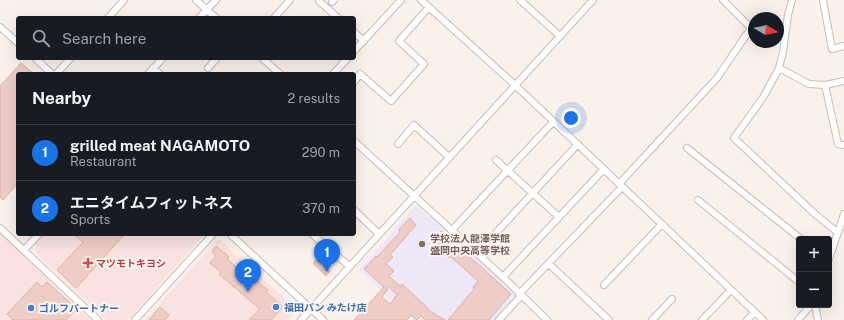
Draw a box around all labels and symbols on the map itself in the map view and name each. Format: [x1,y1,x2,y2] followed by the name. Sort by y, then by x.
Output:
[748,12,784,48] north arrow
[561,108,581,128] your location
[430,232,510,256] place label: 学校法人龍澤学館 盛岡中央高等学校
[314,239,340,272] pin: 1
[417,239,427,249] marker: 学校法人龍澤学館 盛岡中央高等学校
[96,257,166,269] place label: マツモトキヨシ
[83,258,93,268] marker: マツモトキヨシ
[235,259,261,292] pin: 2
[284,301,367,313] place label: 福田パン みたけ店
[39,302,119,314] place label: ゴルフパートナー
[271,302,281,312] marker: 福田パン みたけ店
[26,303,36,313] marker: ゴルフパートナー

